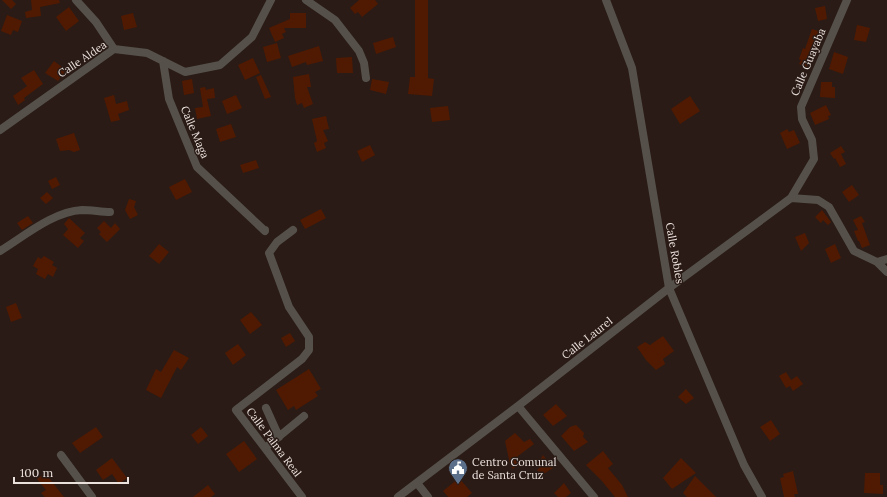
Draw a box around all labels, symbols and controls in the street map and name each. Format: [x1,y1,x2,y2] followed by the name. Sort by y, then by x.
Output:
[787,26,829,98] street label: Calle Guayaba
[55,37,110,81] street label: Calle Aldea
[178,104,212,161] street label: Calle Maga
[663,221,687,285] street label: Calle Robles
[559,314,615,362] street label: Calle Laurel
[243,405,305,479] street label: Calle Palma Real
[472,455,556,482] place label: Centro Comunal de Santa Cruz
[447,457,469,485] public building icon: Centro Comunal de Santa Cruz
[14,459,128,485] scale bar
[20,465,53,480] text: 100 m

